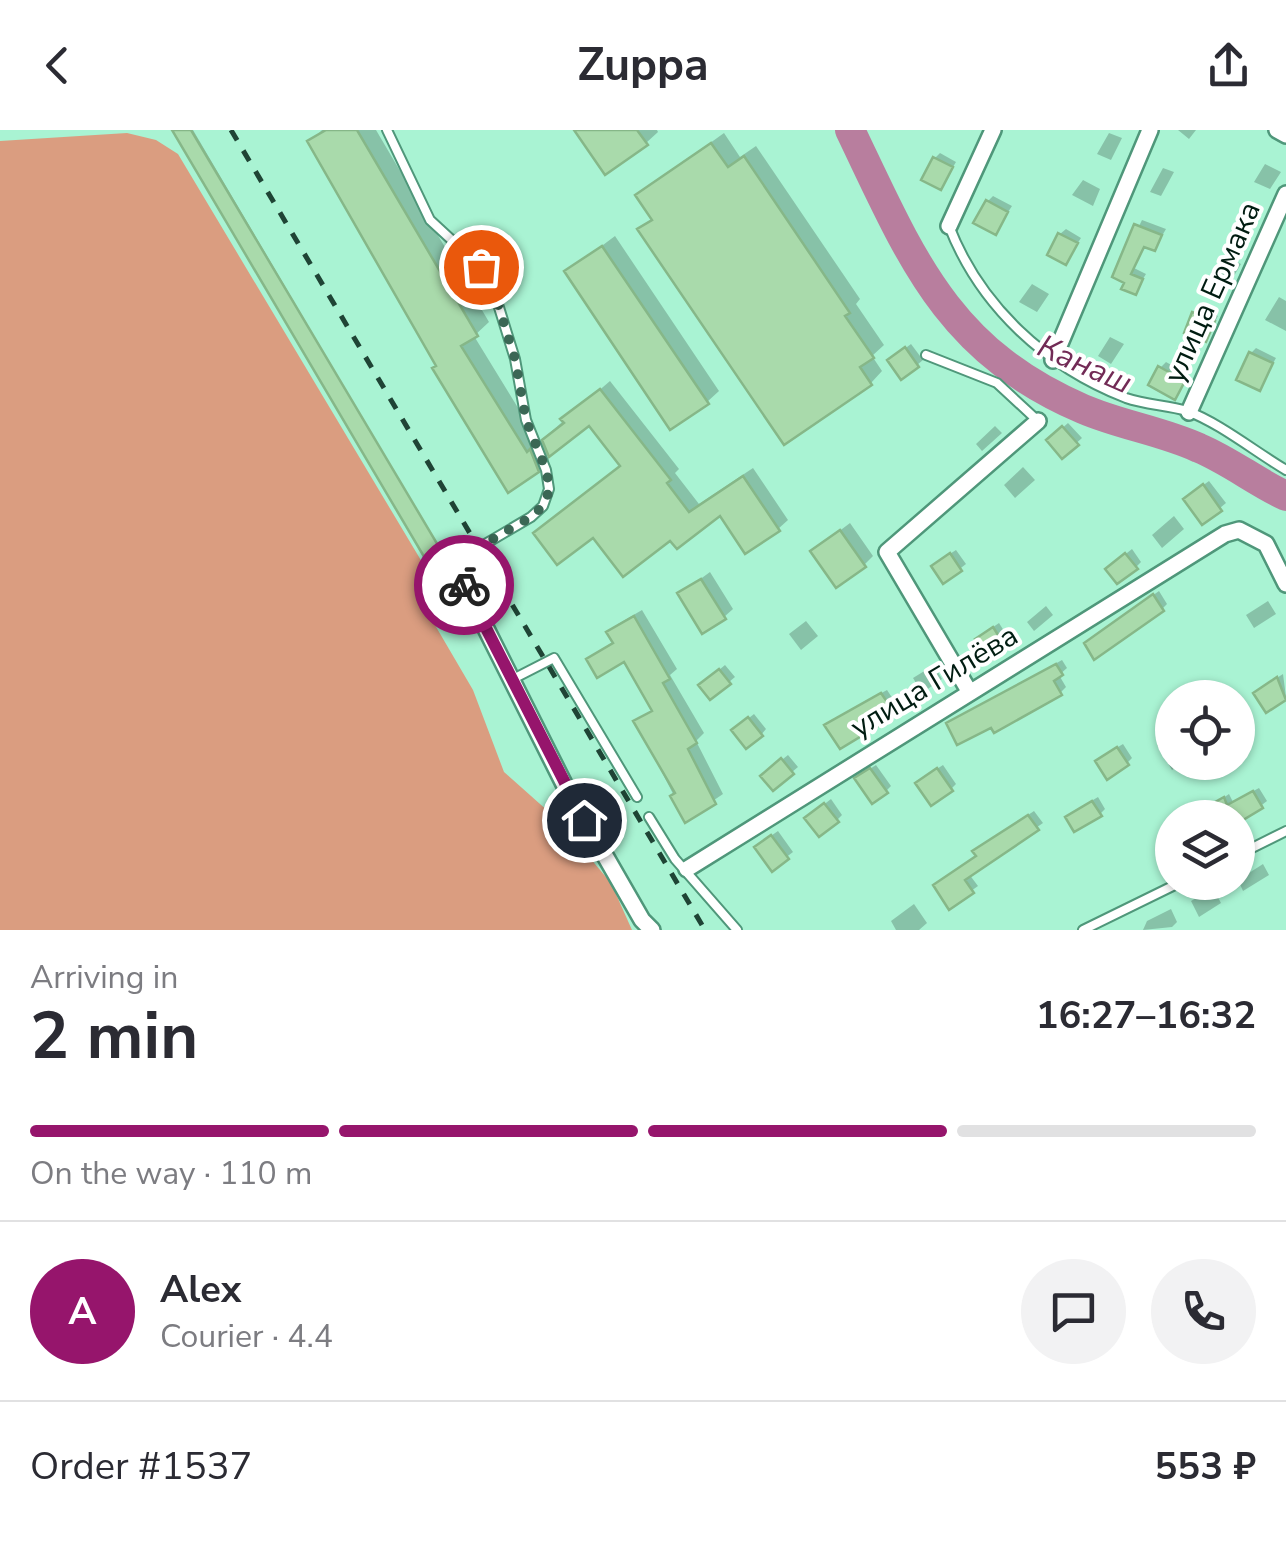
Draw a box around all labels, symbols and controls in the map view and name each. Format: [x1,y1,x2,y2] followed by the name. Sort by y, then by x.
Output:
[577,35,709,96] text: Zuppa
[30,38,85,93] icon: back
[1201,38,1256,93] icon: share
[1154,195,1271,389] street label: улица Ермака
[439,225,524,310] pin
[454,240,509,295] icon: bag
[1031,325,1139,404] water label: Канаш
[414,535,514,635] courier
[437,558,492,613] icon: bike
[843,615,1026,748] street label: улица Гилёва
[1155,680,1255,900] map controls
[1155,680,1255,780] button: locate
[542,778,627,863] pin
[557,793,612,848] icon: home
[1155,800,1255,900] button: layers
[30,956,178,999] text: Arriving in
[1036,990,1256,1041] text: 16:27–16:32
[30,992,198,1081] text: 2 min
[30,1152,312,1195] text: On the way · 110 m
[1021,1259,1126,1364] button: chat
[1151,1259,1256,1364] button: phone
[160,1264,241,1315] text: Alex
[68,1286,97,1337] text: A
[160,1315,333,1358] text: Courier · 4.4
[30,1441,252,1492] text: Order #1537
[1155,1441,1256,1492] text: 553 ₽

